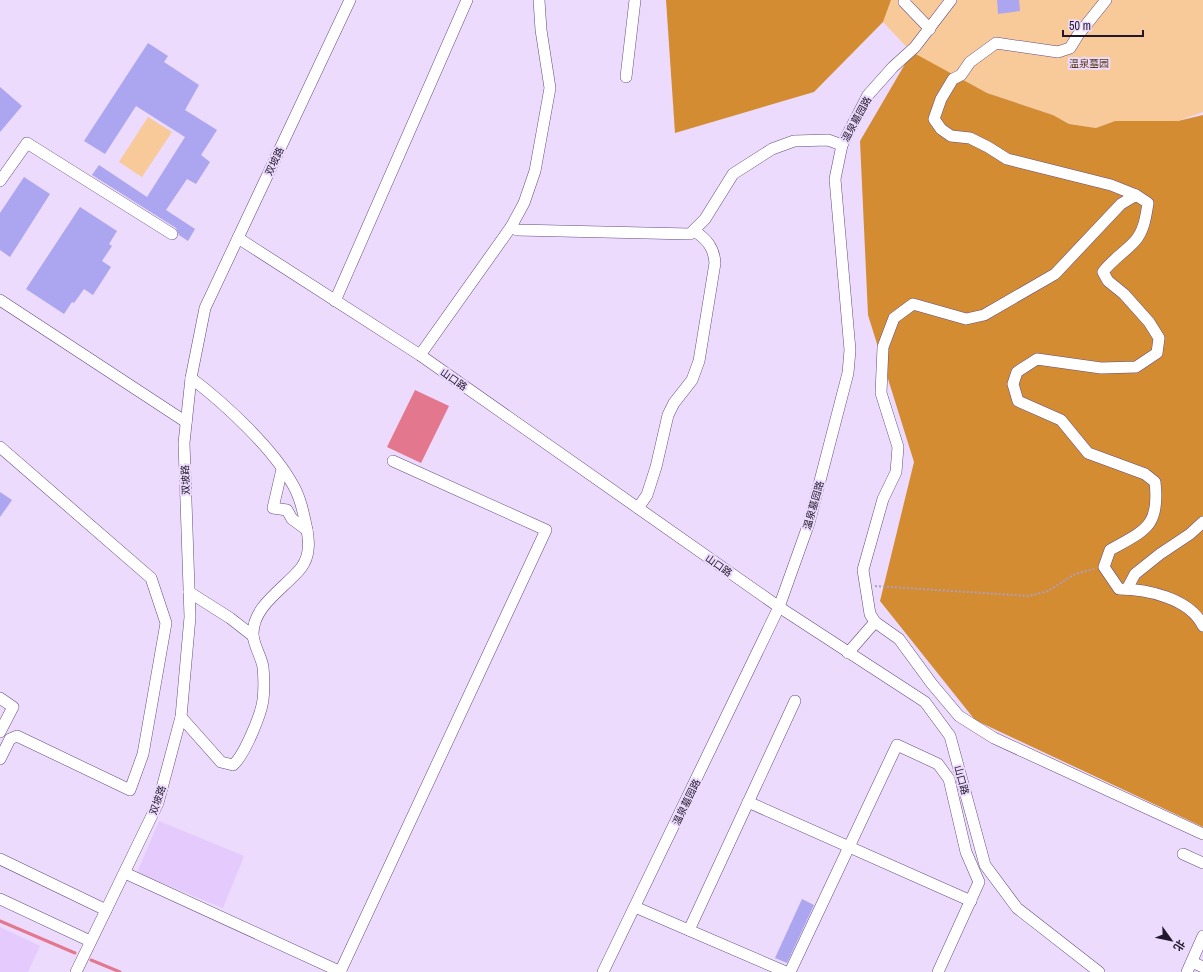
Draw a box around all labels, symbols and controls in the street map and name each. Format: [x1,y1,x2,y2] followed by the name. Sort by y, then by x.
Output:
[1063,12,1143,38] scale bar
[1069,18,1091,34] text: 50 m
[1069,57,1109,70] park label: 温泉墓园
[839,94,874,144] street label: 温泉墓园路
[262,145,287,178] street label: 双坡路
[438,365,470,393] street label: 山口路
[178,465,193,495] street label: 双坡路
[800,479,827,531] street label: 温泉墓园路
[703,551,735,579] street label: 山口路
[951,764,972,796] street label: 山口路
[670,777,703,828] street label: 温泉墓园路
[146,784,169,816] street label: 双坡路
[1151,920,1191,960] north arrow
[1171,937,1188,954] text: 北

